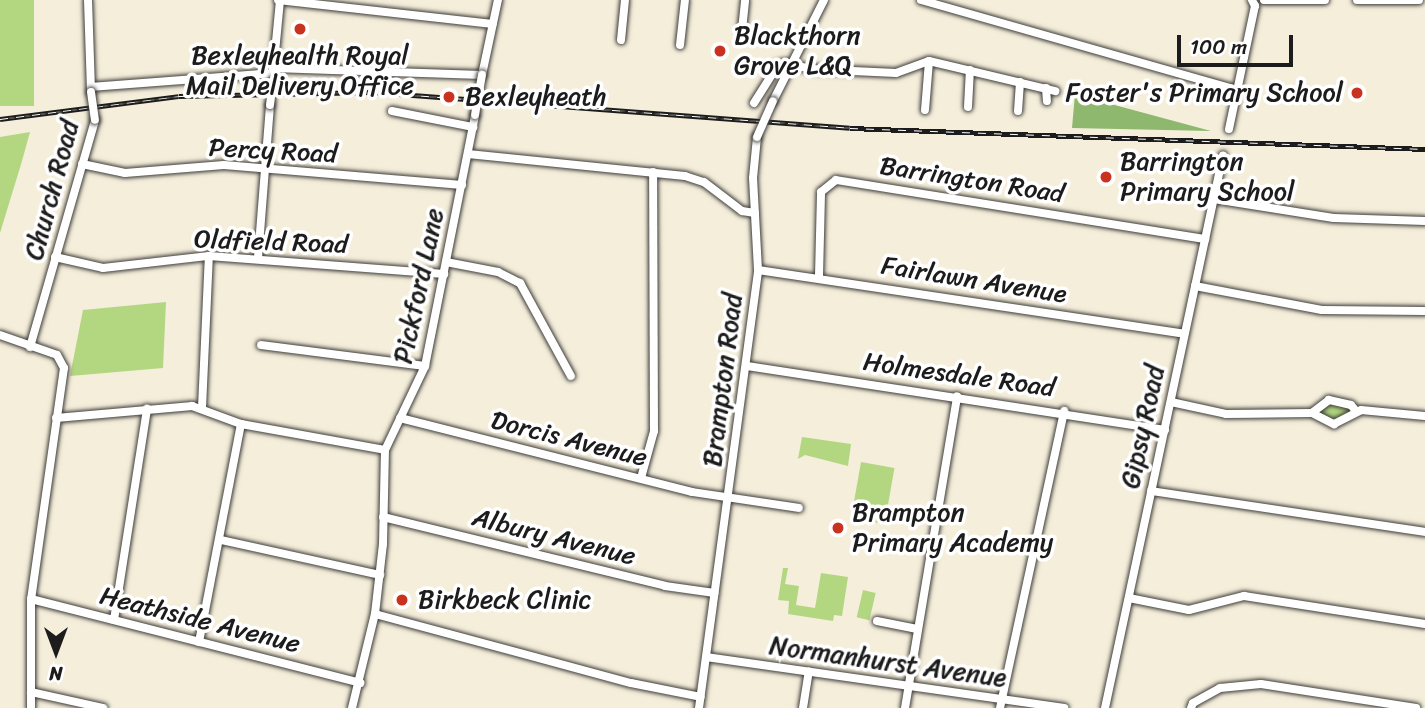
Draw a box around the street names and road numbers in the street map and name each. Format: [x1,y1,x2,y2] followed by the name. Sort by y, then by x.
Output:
[18,117,86,263] street label: Church Road
[208,132,338,170] street label: Percy Road
[878,150,1066,210] street label: Barrington Road
[387,206,451,366] street label: Pickford Lane
[193,224,349,260] street label: Oldfield Road
[879,250,1069,310] street label: Fairlawn Avenue
[697,291,749,469] street label: Brampton Road
[861,346,1057,404] street label: Holmesdale Road
[1115,363,1171,491] street label: Gipsy Road
[488,405,650,473] street label: Dorcis Avenue
[470,502,638,572] street label: Albury Avenue
[97,580,303,660] street label: Heathside Avenue
[767,630,1009,694] street label: Normanhurst Avenue

